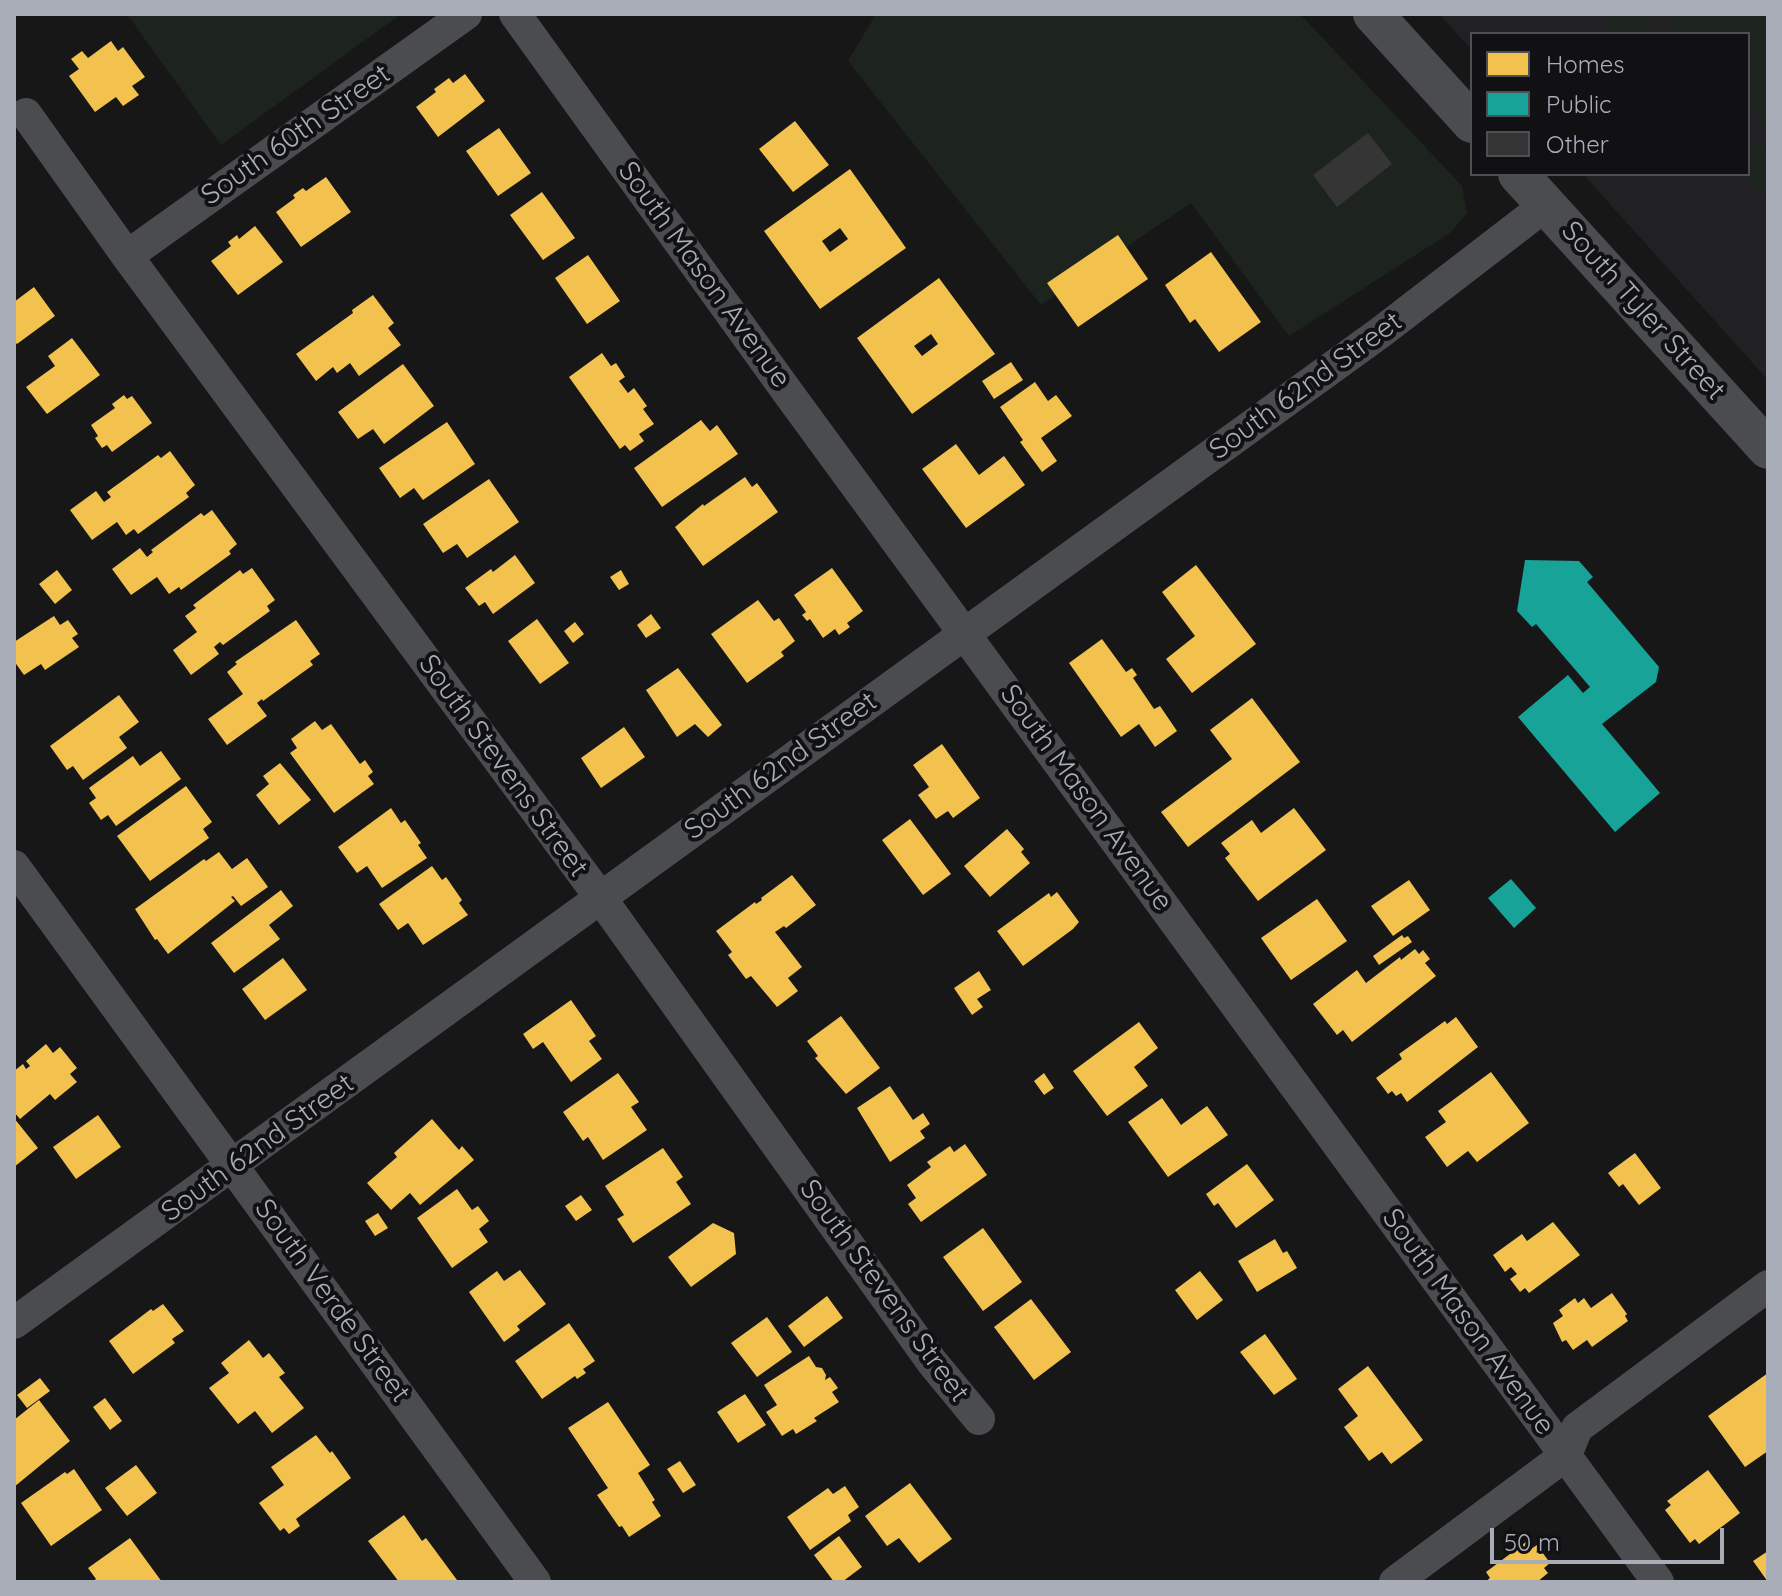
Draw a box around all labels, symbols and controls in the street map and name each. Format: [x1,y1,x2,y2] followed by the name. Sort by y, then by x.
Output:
[1470,32,1750,176] legend
[1546,49,1624,79] text: Homes
[195,57,397,213] street label: South 60th Street
[1546,89,1611,119] text: Public
[1546,129,1609,159] text: Other
[611,155,797,395] street label: South Mason Avenue
[1554,215,1732,407] street label: South Tyler Street
[1203,305,1409,467] street label: South 62nd Street
[411,648,595,884] street label: South Stevens Street
[993,678,1179,918] street label: South Mason Avenue
[678,685,884,847] street label: South 62nd Street
[155,1067,361,1229] street label: South 62nd Street
[792,1173,976,1409] street label: South Stevens Street
[247,1193,417,1409] street label: South Verde Street
[1375,1202,1561,1442] street label: South Mason Avenue
[1494,1512,1728,1562] scale bar
[1504,1527,1560,1557] text: 50 m

